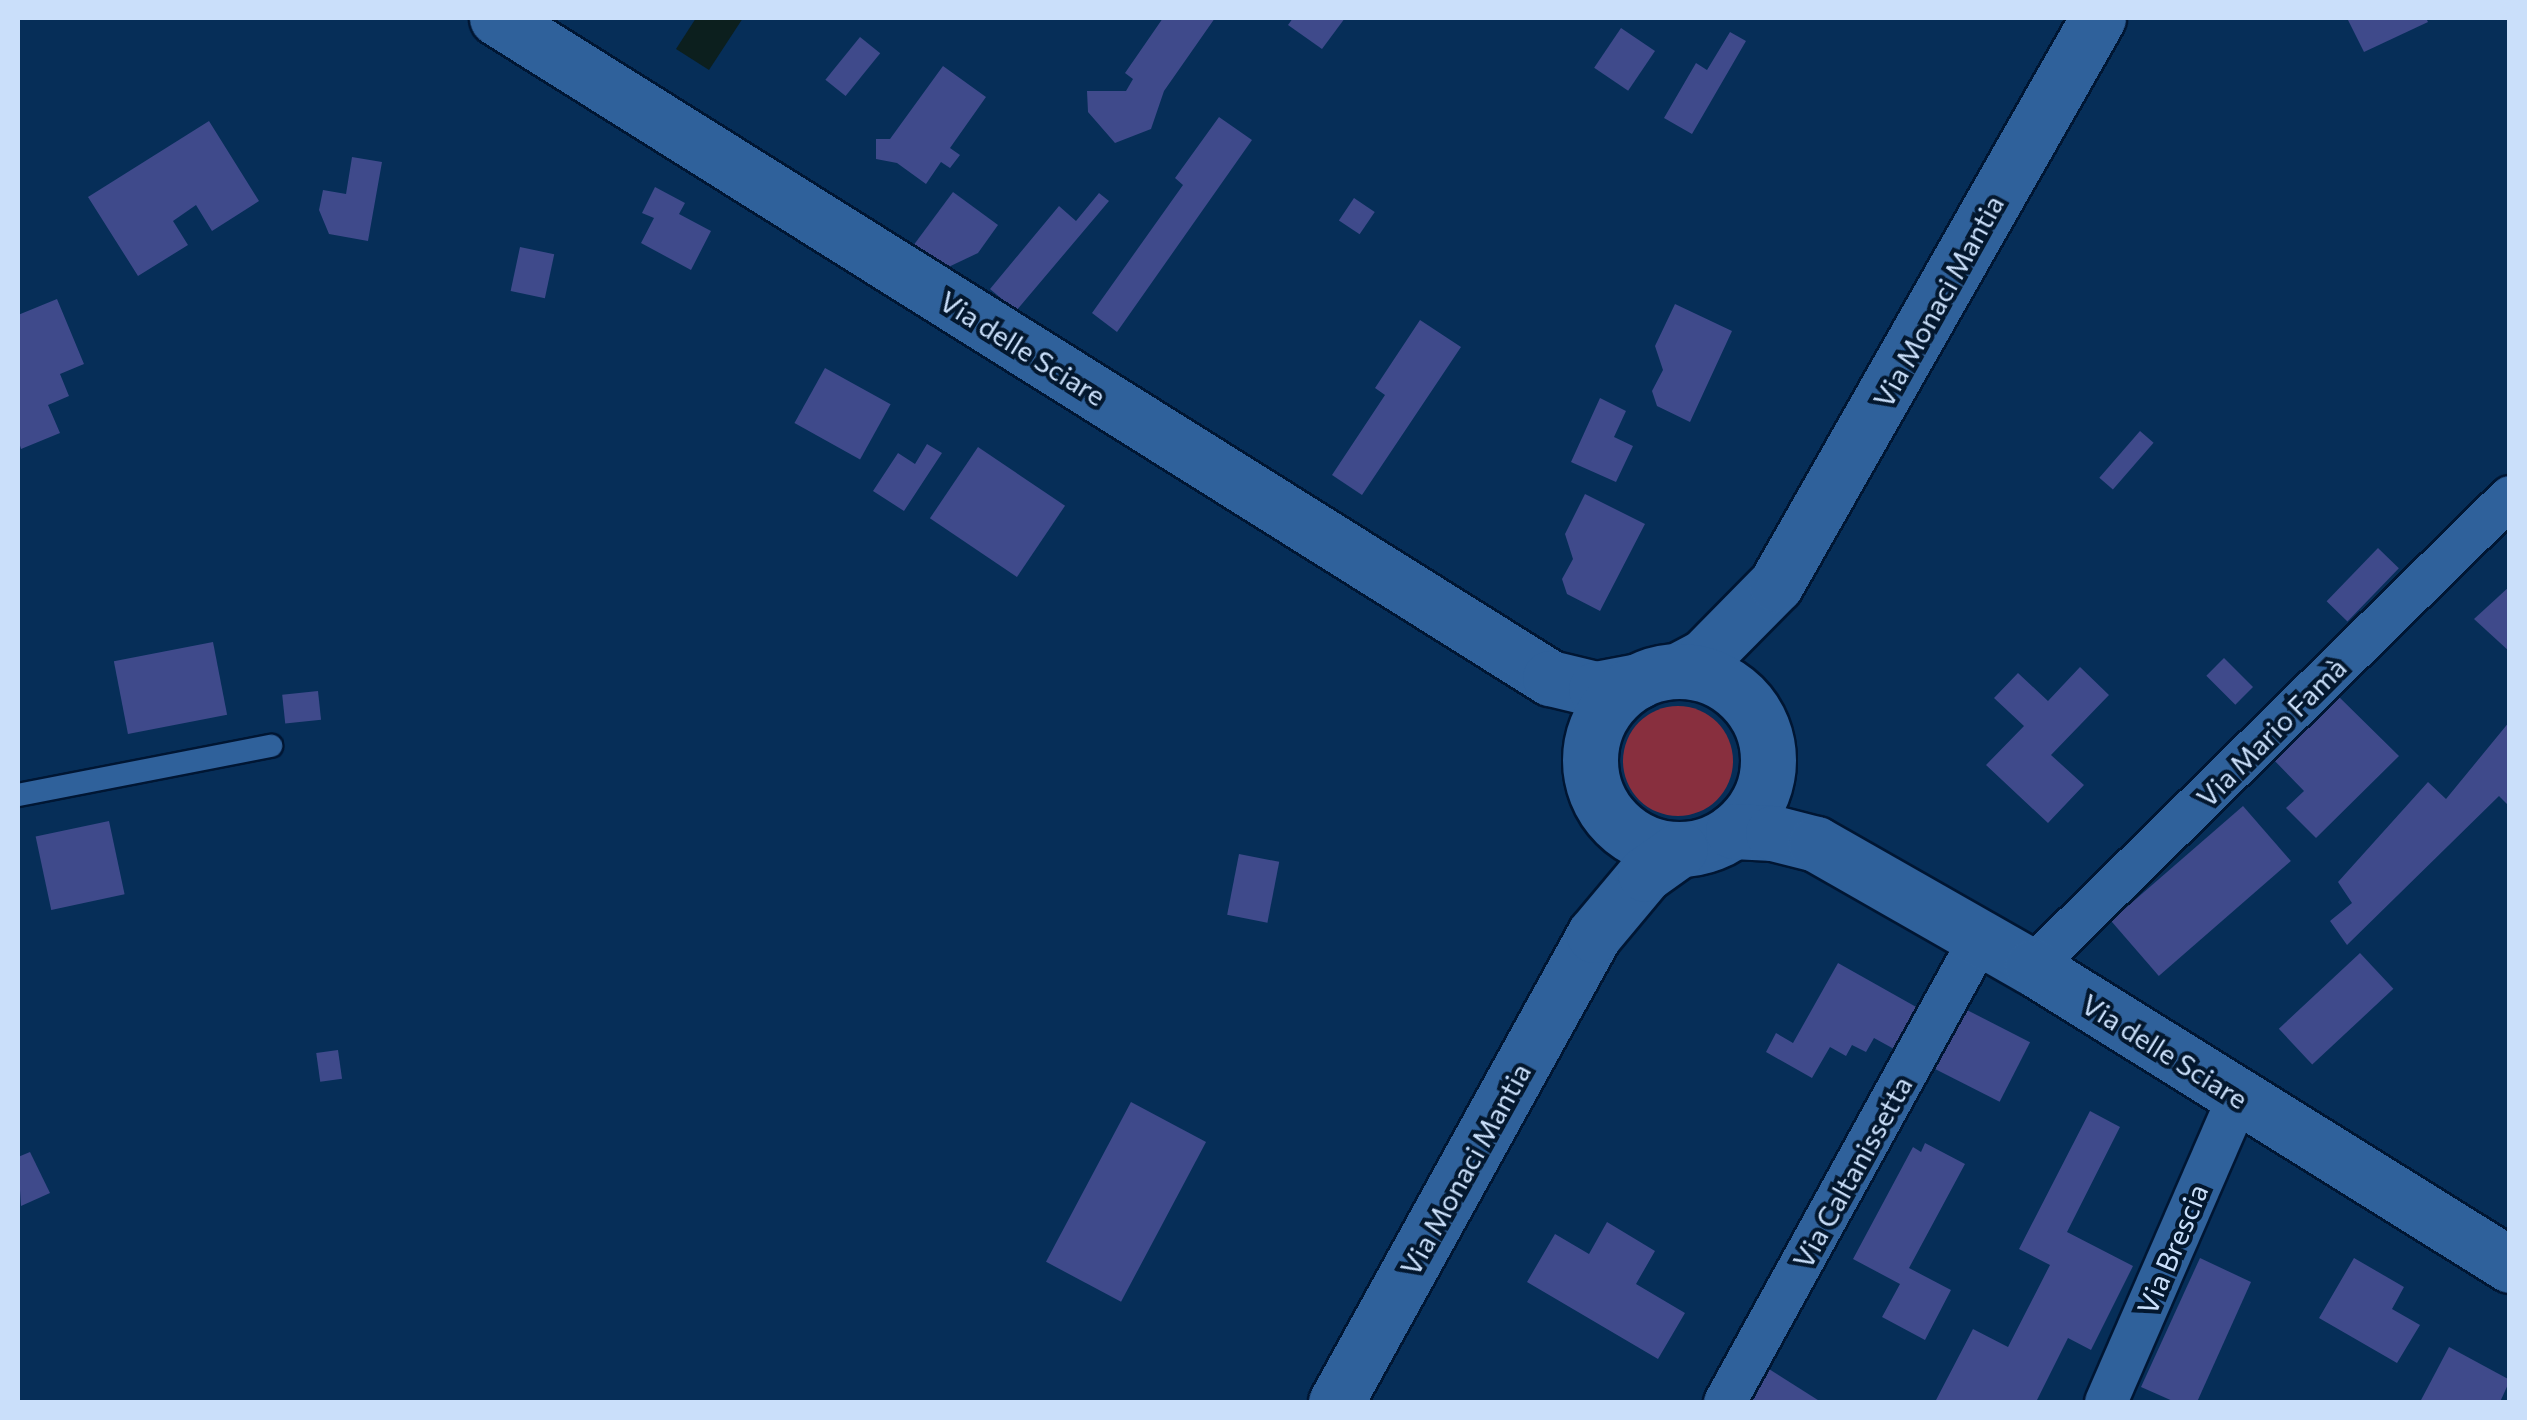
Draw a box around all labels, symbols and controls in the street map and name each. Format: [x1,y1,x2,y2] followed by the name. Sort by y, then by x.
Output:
[1866,189,2010,413] street label: Via Monaci Mantia
[934,284,1112,412] street label: Via delle Sciare
[2189,650,2353,814] street label: Via Mario Famà
[2076,987,2254,1115] street label: Via delle Sciare
[1393,1057,1537,1281] street label: Via Monaci Mantia
[1785,1070,1919,1274] street label: Via Caltanissetta
[2129,1179,2215,1319] street label: Via Brescia

